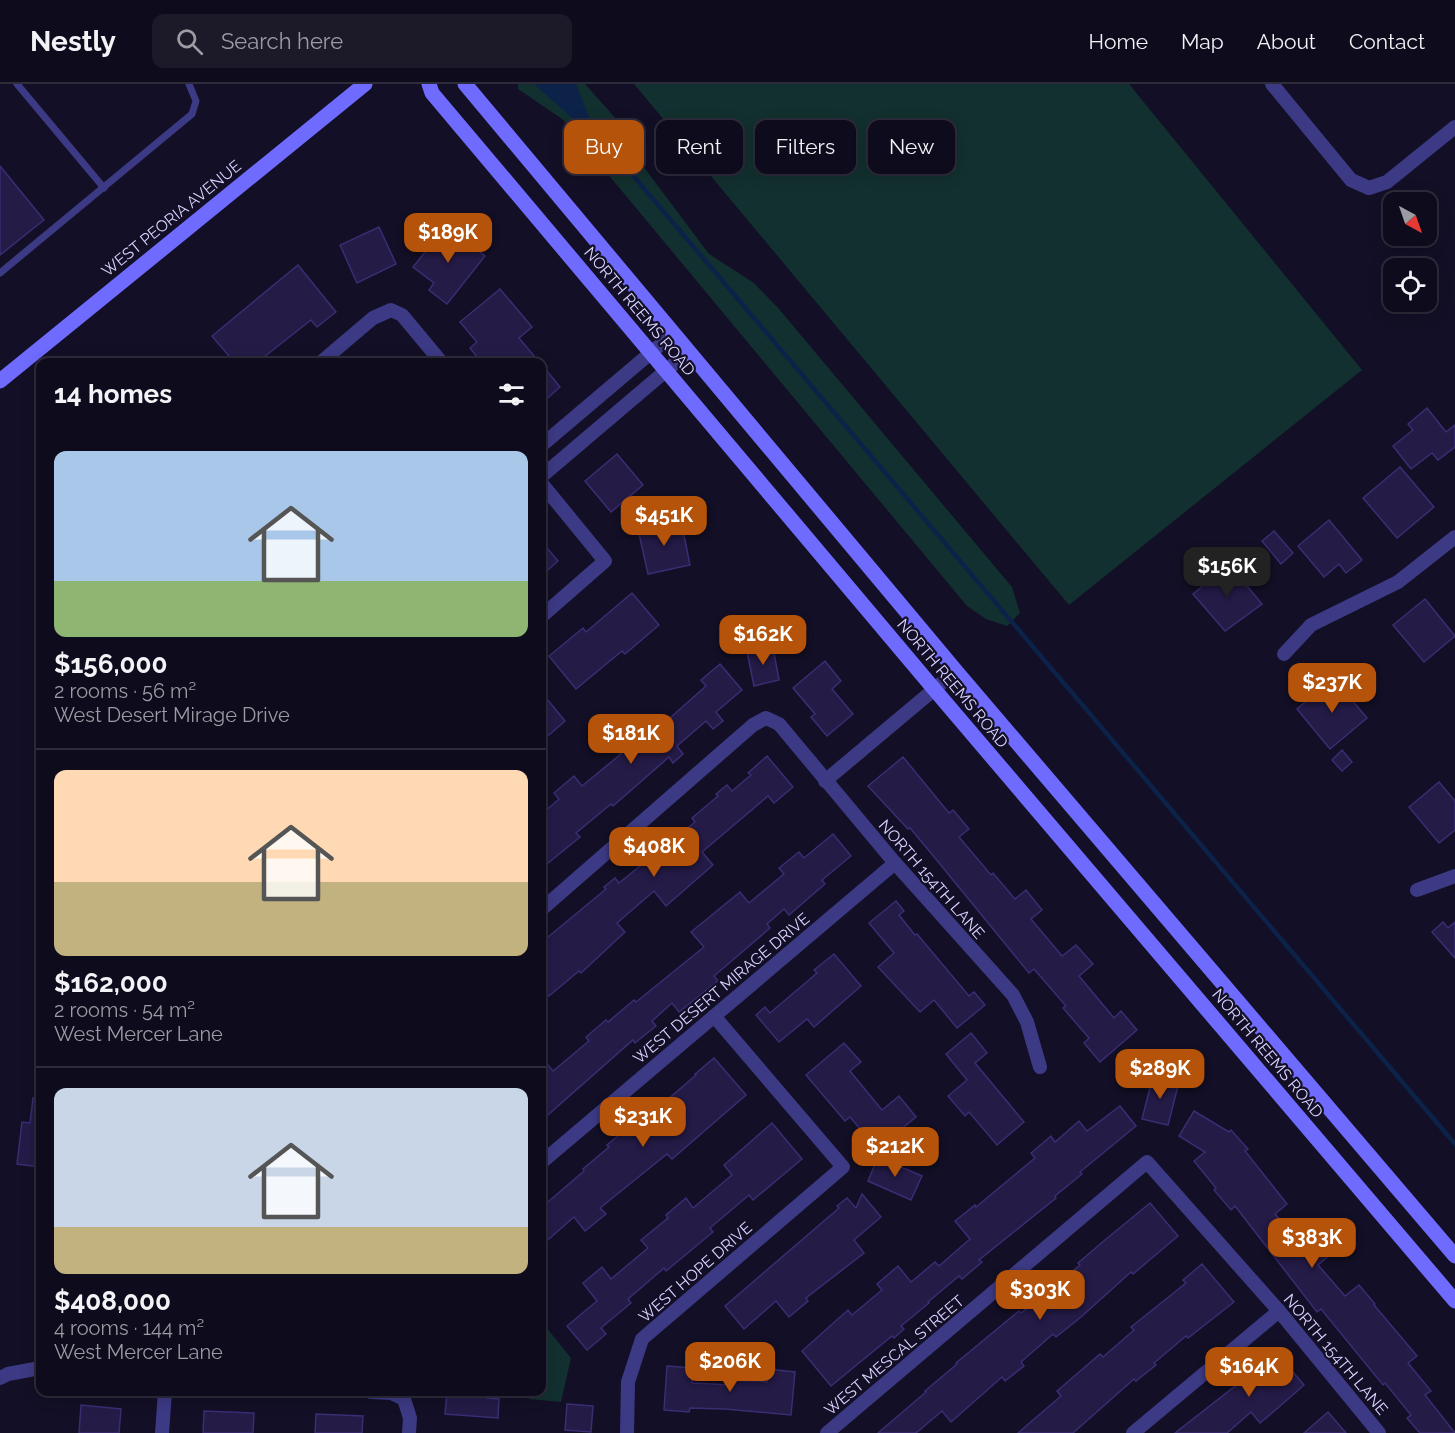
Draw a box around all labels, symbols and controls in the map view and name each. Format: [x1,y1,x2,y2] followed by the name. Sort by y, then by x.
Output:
[152,14,572,68] search box
[30,25,116,58] text: Nestly
[173,25,206,58] icon: search
[221,28,343,54] text: Search here
[1089,29,1148,54] text: Home
[1181,29,1224,54] text: Map
[1257,29,1316,54] text: About
[1349,29,1425,54] text: Contact
[564,120,644,174] chip: Buy
[656,120,743,174] chip: Rent
[755,120,856,174] chip: Filters
[868,120,955,174] chip: New
[98,156,245,281] street label: WEST PEORIA AVENUE
[1383,192,1437,246] north arrow
[1383,192,1437,312] map controls
[406,213,490,264] pin: $189K
[418,220,478,244] text: $189K
[580,243,699,380] street label: NORTH REEMS ROAD
[1383,258,1437,312] button: locate
[495,378,528,411] icon: filters
[54,379,172,409] text: 14 homes
[237,490,345,598] icon: home
[622,496,706,547] pin: $451K
[635,503,693,527] text: $451K
[1185,547,1269,598] pin: $156K
[1197,554,1257,578] text: $156K
[721,615,805,666] pin: $162K
[893,615,1012,752] street label: NORTH REEMS ROAD
[733,622,793,646] text: $162K
[54,649,167,679] text: $156,000
[1290,663,1374,714] pin: $237K
[1302,670,1362,694] text: $237K
[54,679,196,703] text: 2 rooms · 56 m²
[54,703,290,727] text: West Desert Mirage Drive
[589,714,673,765] pin: $181K
[602,721,660,745] text: $181K
[237,809,345,917] icon: home
[875,816,989,943] street label: NORTH 154TH LANE
[612,827,696,878] pin: $408K
[623,834,685,858] text: $408K
[629,909,814,1068] street label: WEST DESERT MIRAGE DRIVE
[54,968,168,998] text: $162,000
[1208,985,1327,1122] street label: NORTH REEMS ROAD
[54,998,195,1022] text: 2 rooms · 54 m²
[54,1022,223,1046] text: West Mercer Lane
[1118,1049,1202,1100] pin: $289K
[1129,1056,1191,1080] text: $289K
[601,1097,685,1148] pin: $231K
[614,1104,672,1128] text: $231K
[237,1127,345,1235] icon: home
[853,1127,937,1178] pin: $212K
[866,1134,924,1158] text: $212K
[635,1218,756,1327] street label: WEST HOPE DRIVE
[1270,1218,1354,1269] pin: $383K
[1282,1225,1342,1249] text: $383K
[998,1270,1082,1321] pin: $303K
[1010,1277,1070,1301] text: $303K
[54,1286,171,1316] text: $408,000
[1280,1290,1392,1419] street label: NORTH 154TH LANE
[821,1291,968,1419] street label: WEST MESCAL STREET
[54,1316,204,1340] text: 4 rooms · 144 m²
[54,1340,223,1364] text: West Mercer Lane
[688,1342,772,1393] pin: $206K
[1207,1347,1291,1398] pin: $164K
[699,1349,761,1373] text: $206K
[1219,1354,1279,1378] text: $164K

